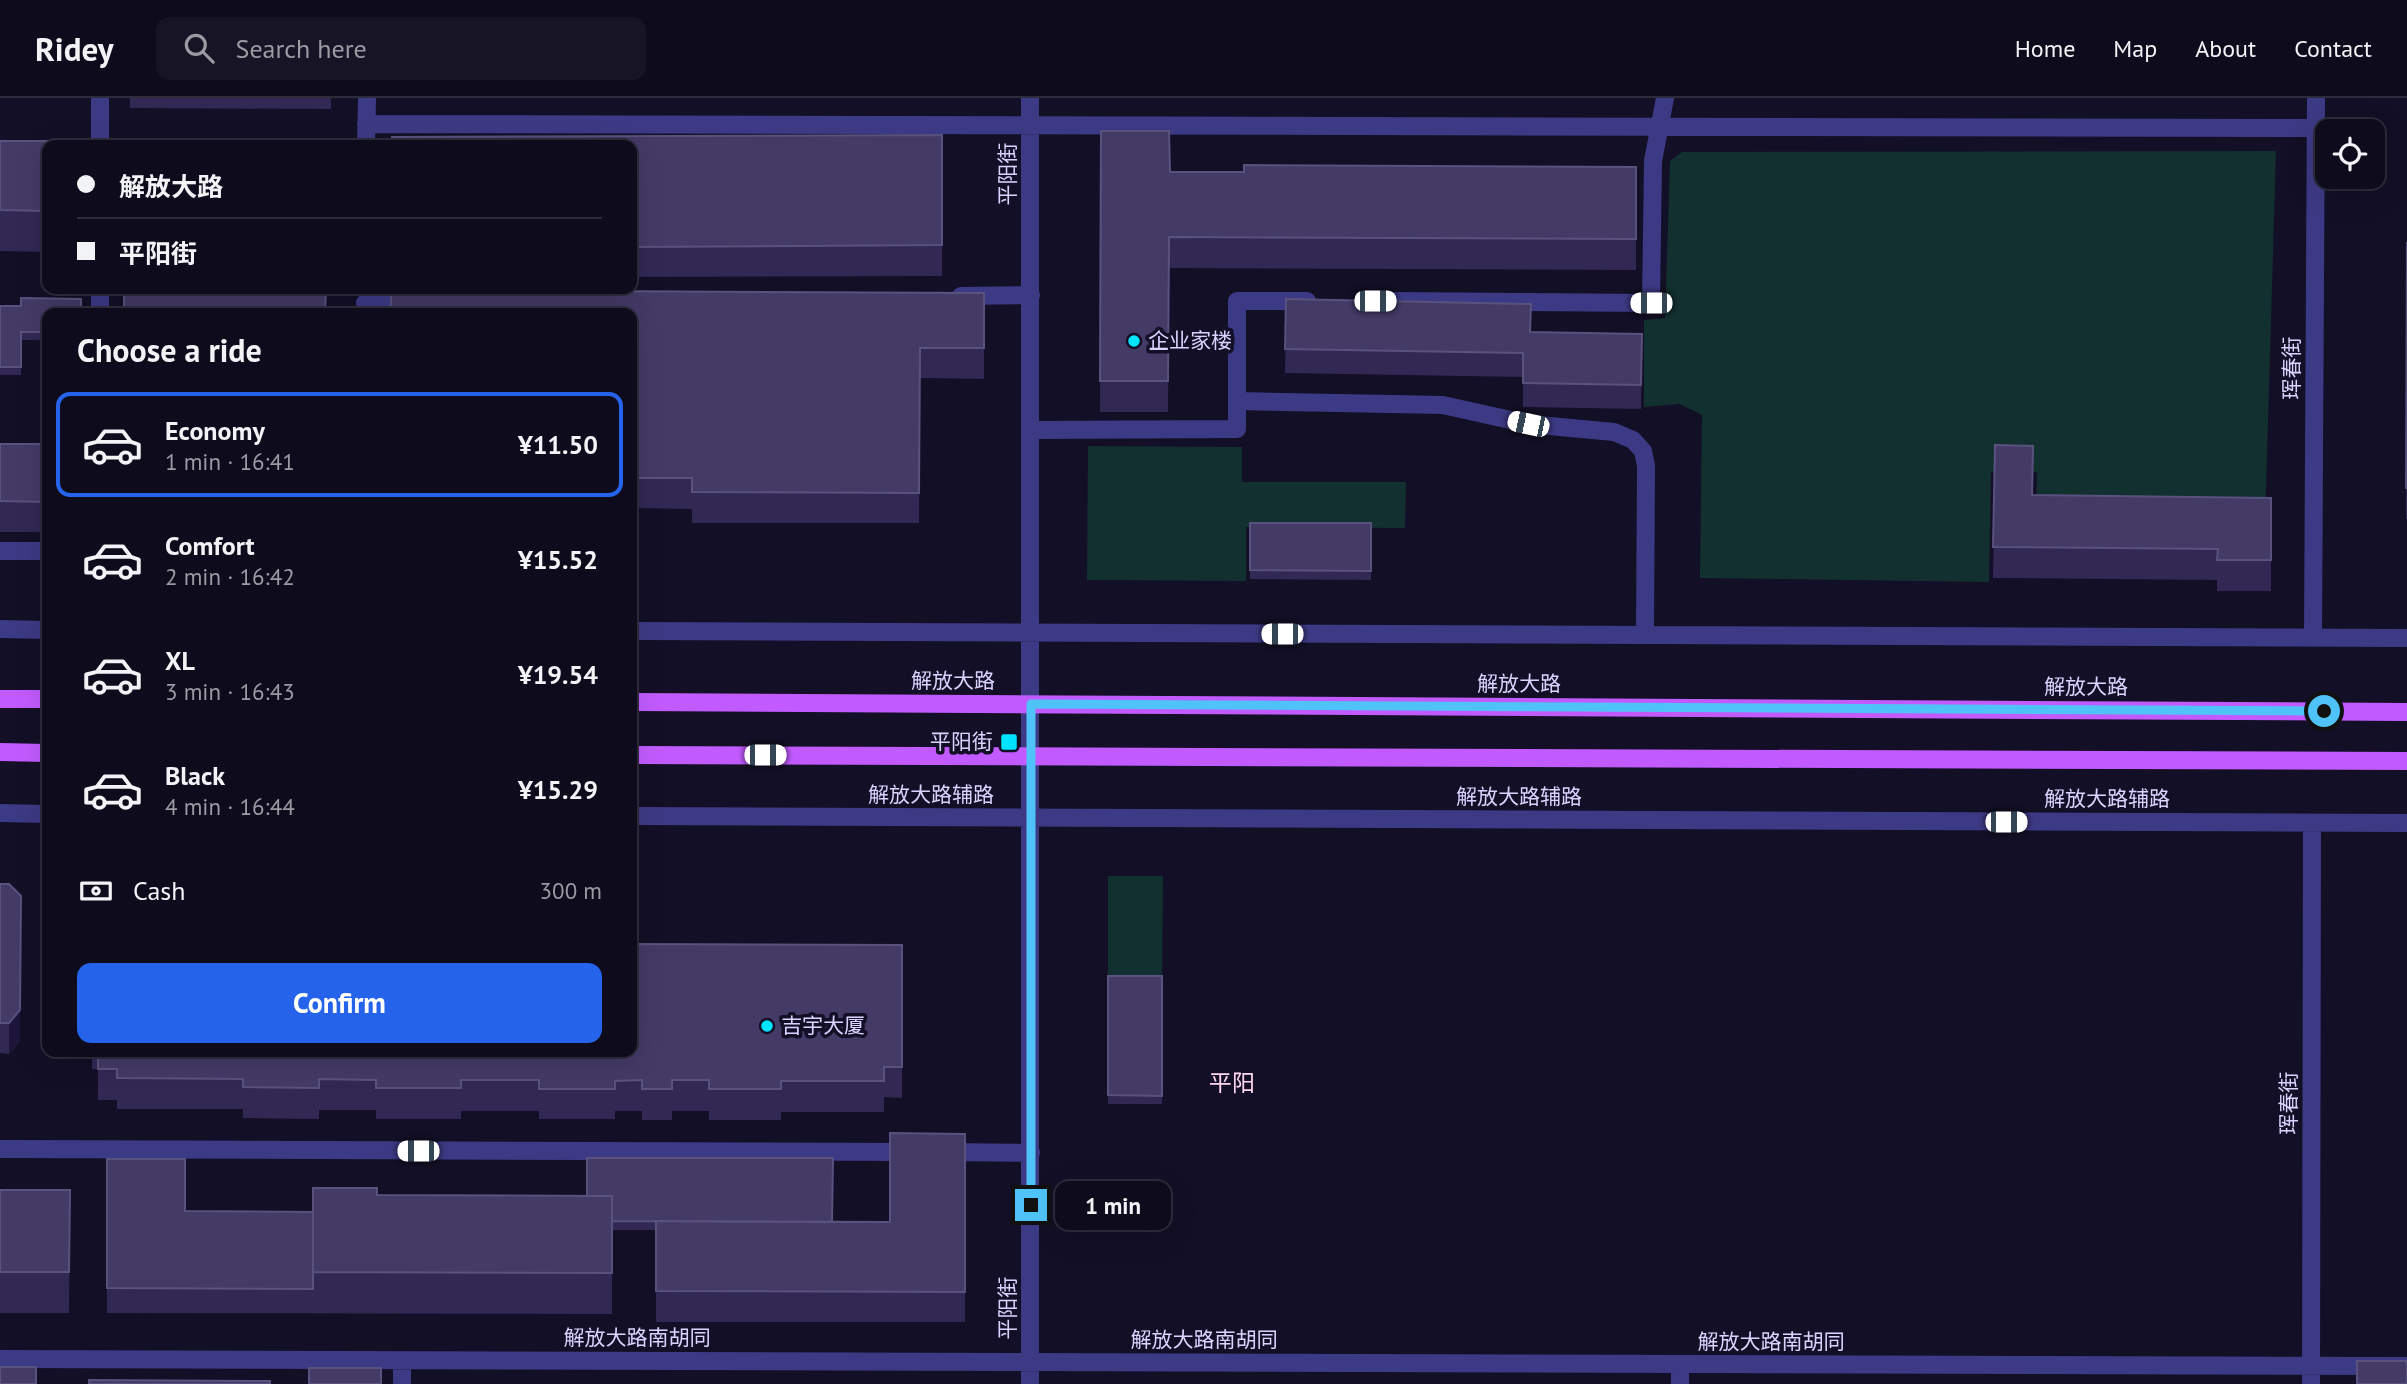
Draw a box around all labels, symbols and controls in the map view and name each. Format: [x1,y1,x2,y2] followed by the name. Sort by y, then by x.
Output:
[156,17,646,80] search box
[35,27,114,70] text: Ridey
[180,29,218,67] icon: search
[236,32,367,65] text: Search here
[2015,33,2075,64] text: Home
[2113,33,2157,64] text: Map
[2195,33,2256,64] text: About
[2294,33,2372,64] text: Contact
[2315,119,2385,189] map controls
[2315,119,2385,189] button: locate
[994,143,1021,206] street label: 平阳街
[119,170,223,203] text: 解放大路
[119,237,197,270] text: 平阳街
[1355,291,1397,312] car
[1631,293,1673,314] car
[1148,327,1232,354] place label: 企业家楼
[77,329,262,371] text: Choose a ride
[1126,333,1142,349] marker: 企业家楼
[2278,337,2305,400] street label: 珲春街
[1506,409,1551,439] car
[81,413,144,476] icon: car
[165,414,265,447] text: Economy
[518,428,598,461] text: ¥11.50
[165,447,295,476] text: 1 min · 16:41
[81,528,144,591] icon: car
[165,529,255,562] text: Comfort
[518,543,598,576] text: ¥15.52
[165,562,295,591] text: 2 min · 16:42
[1262,624,1304,645] car
[81,643,144,706] icon: car
[165,644,195,677] text: XL
[518,658,598,691] text: ¥19.54
[911,667,995,694] street label: 解放大路
[1477,670,1561,697] street label: 解放大路
[2044,673,2128,700] street label: 解放大路
[165,677,295,706] text: 3 min · 16:43
[2308,695,2340,727] route start
[930,728,993,755] place label: 平阳街
[999,732,1019,752] marker: 平阳街
[745,745,787,766] car
[81,758,144,821] icon: car
[165,759,225,792] text: Black
[518,773,598,806] text: ¥15.29
[868,781,994,808] street label: 解放大路辅路
[1456,783,1582,810] street label: 解放大路辅路
[2044,785,2170,812] street label: 解放大路辅路
[165,792,295,821] text: 4 min · 16:44
[1986,812,2028,833] car
[77,872,115,910] icon: cash
[133,874,185,907] text: Cash
[540,876,602,905] text: 300 m
[77,963,602,1043] button: Confirm
[781,1012,865,1039] place label: 吉宇大厦
[759,1018,775,1034] marker: 吉宇大厦
[1209,1068,1255,1097] district label: 平阳
[2275,1072,2302,1135] street label: 珲春街
[398,1141,440,1162] car
[1056,1180,1171,1230] callout: 1 min
[1015,1189,1047,1221] route end
[1085,1191,1141,1220] text: 1 min
[994,1277,1021,1340] street label: 平阳街
[564,1324,711,1351] street label: 解放大路南胡同
[1131,1326,1278,1353] street label: 解放大路南胡同
[1698,1328,1845,1355] street label: 解放大路南胡同

